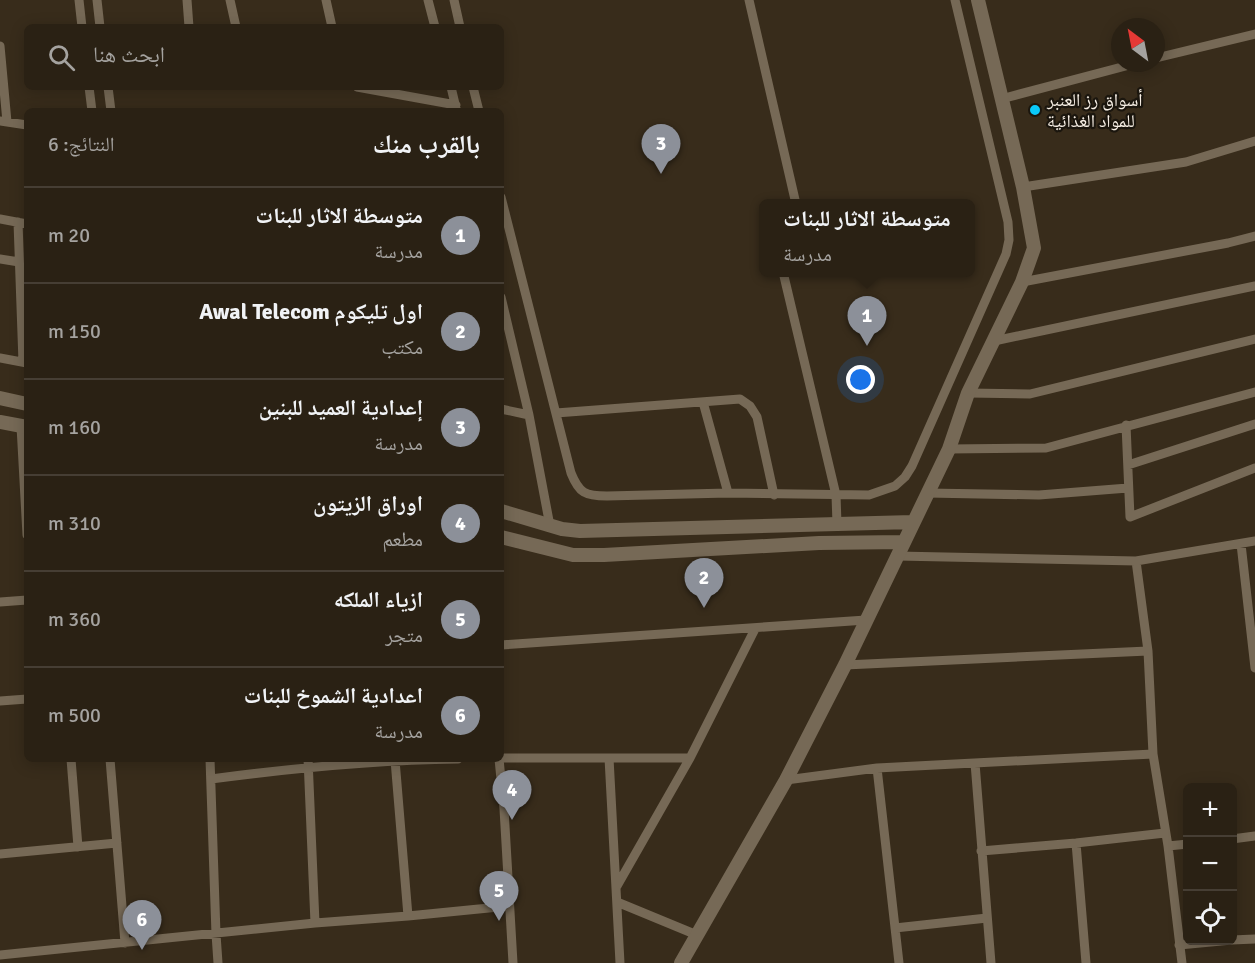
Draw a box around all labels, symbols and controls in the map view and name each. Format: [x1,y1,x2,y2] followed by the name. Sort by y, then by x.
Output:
[1111,18,1165,72] north arrow
[24,24,504,90] search box
[45,41,78,74] icon: search
[93,41,165,68] text: ابحث هنا
[1046,89,1143,132] place label: أسواق رز العنبر للمواد الغذائية
[1028,103,1042,117] marker: أسواق رز العنبر للمواد الغذائية
[642,124,680,174] pin: 3
[373,129,480,161] text: بالقرب منك
[48,132,115,157] text: النتائج: 6
[759,199,975,277] popup
[256,202,423,229] text: متوسطة الاثار للبنات
[783,205,951,232] text: متوسطة الاثار للبنات
[48,223,90,248] text: 20 m
[455,223,466,248] text: 1
[374,239,423,264] text: مدرسة
[783,242,832,267] text: مدرسة
[848,296,886,346] pin: 1
[199,298,423,325] text: اول تليكوم Awal Telecom
[48,319,101,344] text: 150 m
[455,319,466,344] text: 2
[381,335,423,360] text: مكتب
[846,365,875,394] your location
[259,394,423,421] text: إعدادية العميد للبنين
[48,415,101,440] text: 160 m
[455,415,466,440] text: 3
[374,431,423,456] text: مدرسة
[313,490,423,517] text: اوراق الزيتون
[48,511,101,536] text: 310 m
[455,511,466,536] text: 4
[382,527,423,552] text: مطعم
[684,558,724,608] pin: 2
[334,586,423,613] text: ازياء الملكه
[48,607,101,632] text: 360 m
[455,607,466,632] text: 5
[385,623,423,648] text: متجر
[244,682,423,709] text: اعدادية الشموخ للبنات
[48,703,101,728] text: 500 m
[455,703,466,728] text: 6
[374,719,423,744] text: مدرسة
[492,770,532,820] pin: 4
[1183,783,1237,945] map controls
[1183,783,1237,837] button: +
[1183,837,1237,891] button: −
[480,872,518,921] pin: 5
[1183,891,1237,945] button: locate
[122,900,162,950] pin: 6

